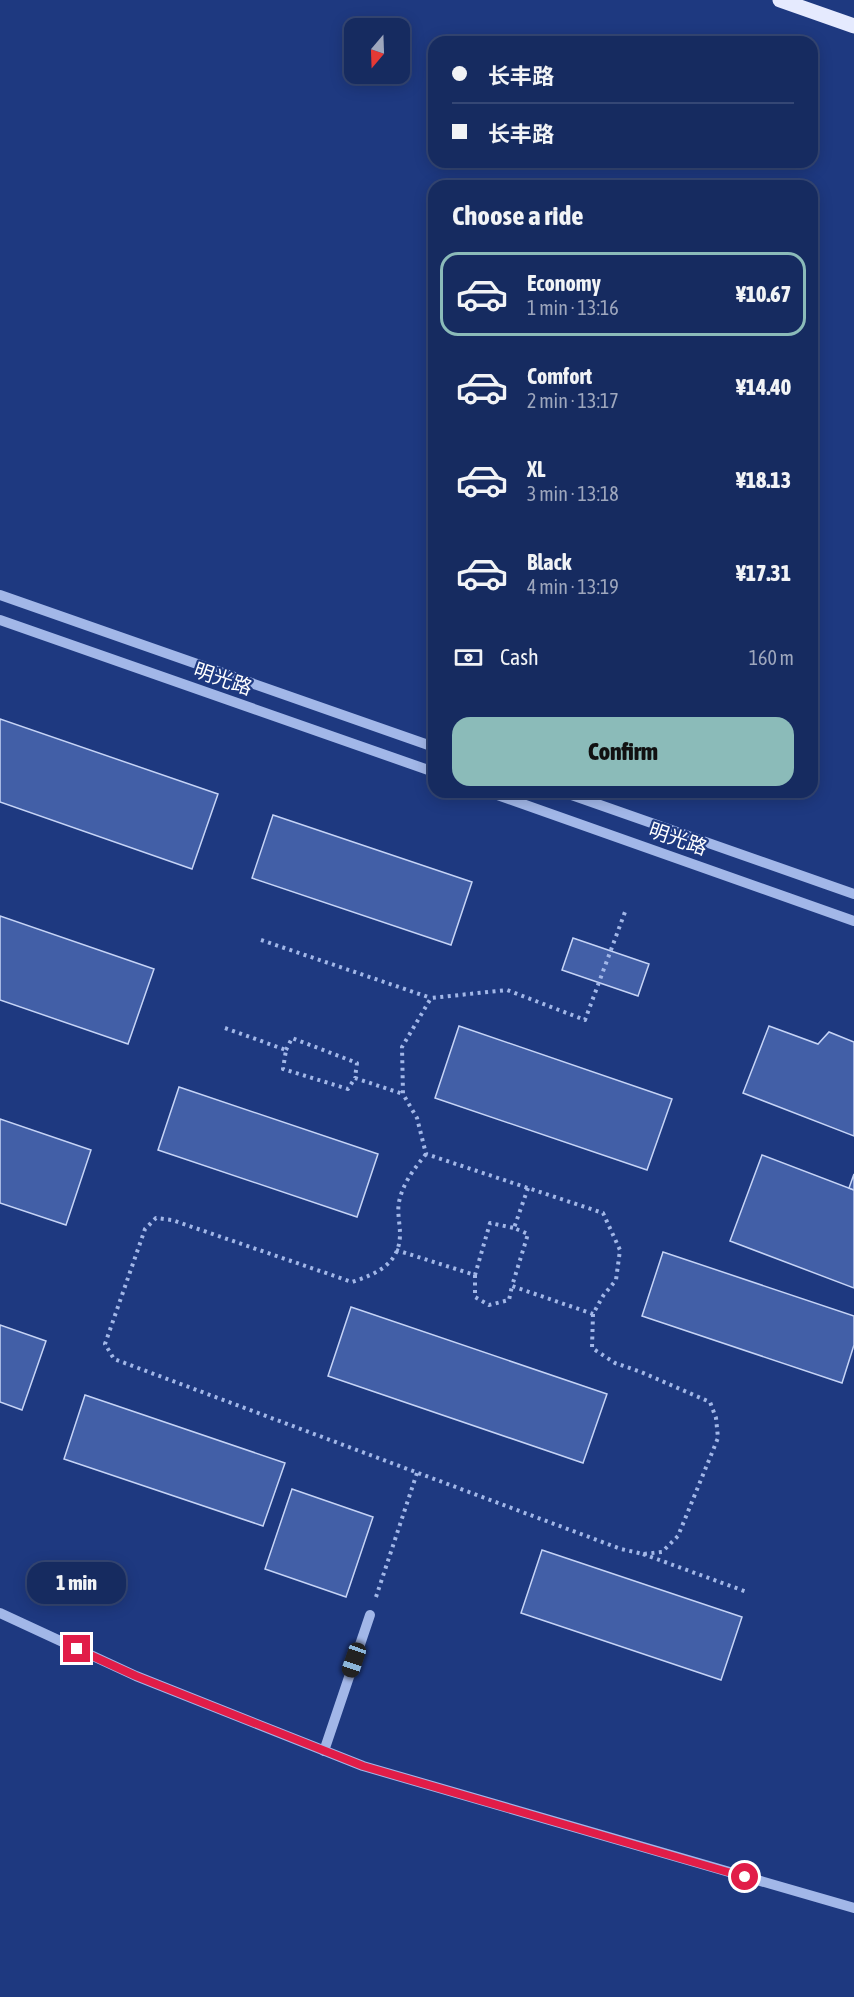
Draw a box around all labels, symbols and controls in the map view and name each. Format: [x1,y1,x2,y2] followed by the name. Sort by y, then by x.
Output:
[344,18,410,84] north arrow
[344,18,410,84] map controls
[488,63,554,89] text: 长丰路
[488,121,554,147] text: 长丰路
[452,200,584,231] text: Choose a ride
[455,267,509,321] icon: car
[527,270,601,296] text: Economy
[736,281,791,307] text: ¥10.67
[527,296,619,319] text: 1 min · 13:16
[455,360,509,414] icon: car
[527,363,592,389] text: Comfort
[736,374,791,400] text: ¥14.40
[527,389,619,412] text: 2 min · 13:17
[455,453,509,507] icon: car
[527,456,545,482] text: XL
[736,467,791,493] text: ¥18.13
[527,482,619,505] text: 3 min · 13:18
[455,546,509,600] icon: car
[527,549,571,575] text: Black
[736,560,791,586] text: ¥17.31
[527,575,619,598] text: 4 min · 13:19
[452,641,485,674] icon: cash
[500,644,539,670] text: Cash
[749,646,794,669] text: 160 m
[191,658,255,699] street label: 明光路
[452,717,794,786] button: Confirm
[646,818,710,859] street label: 明光路
[28,1562,127,1604] callout: 1 min
[56,1571,97,1594] text: 1 min
[63,1635,90,1662] route end
[340,1640,368,1680] car
[731,1863,758,1890] route start

